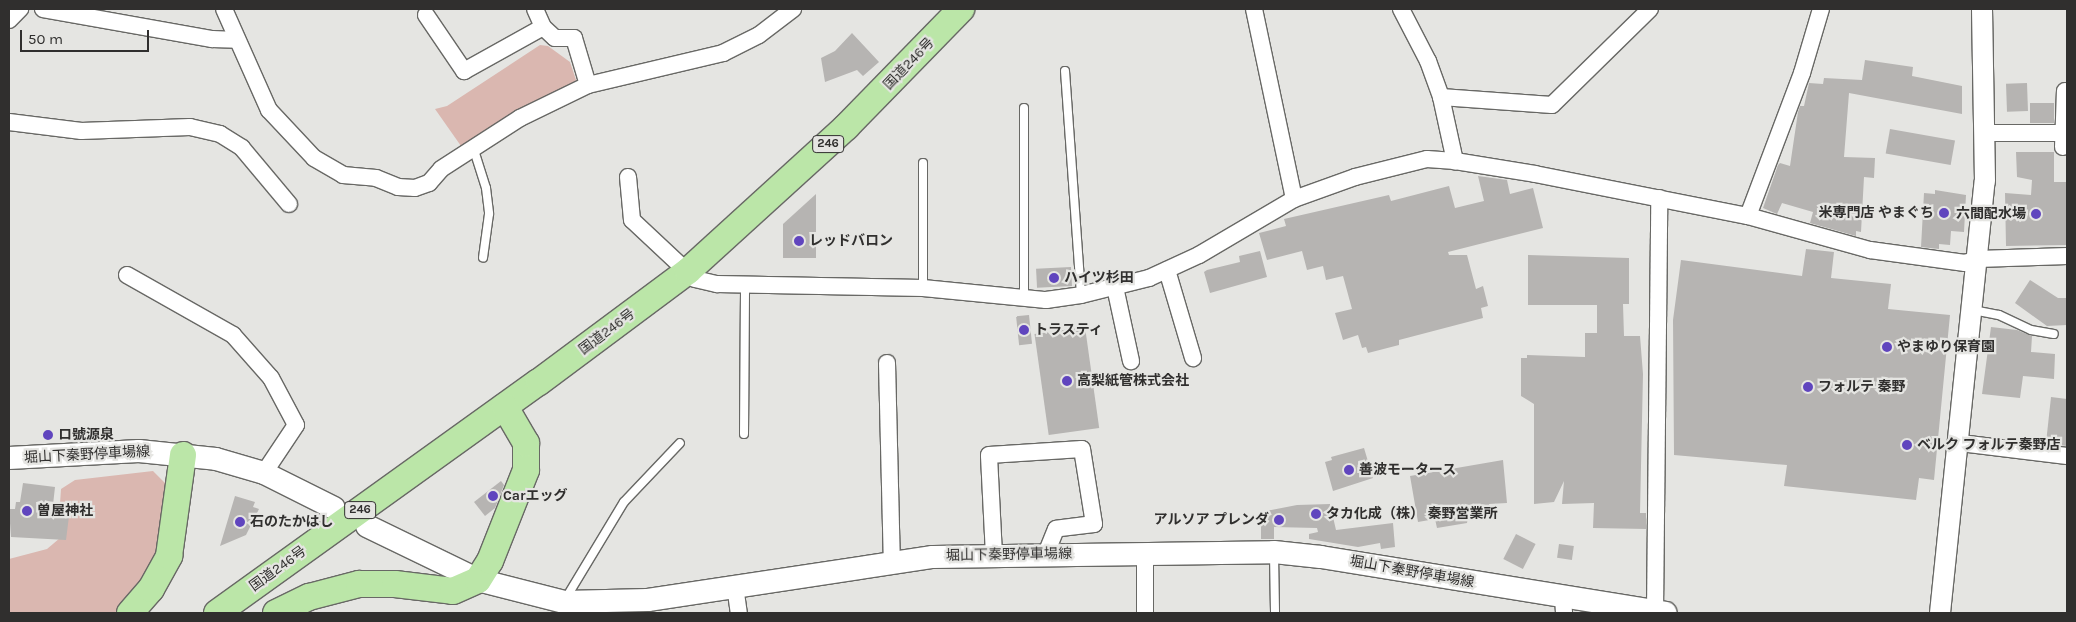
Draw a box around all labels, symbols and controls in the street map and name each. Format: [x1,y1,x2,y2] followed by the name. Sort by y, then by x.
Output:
[22,20,151,52] scale bar
[28,30,63,48] text: 50 m
[880,34,938,94] street label: 国道246号
[812,134,844,154] road number: 246
[1818,205,1934,221] place label: 米専門店 やまぐち
[1956,206,2026,222] place label: 六間配水場
[1938,207,1950,219] marker: 米専門店 やまぐち
[2030,208,2042,220] marker: 六間配水場
[809,233,893,249] place label: レッドバロン
[793,235,805,247] marker: レッドバロン
[1064,270,1134,286] place label: ハイツ杉田
[1048,272,1060,284] marker: ハイツ杉田
[576,305,638,359] street label: 国道246号
[1034,322,1104,338] place label: トラスティ
[1018,324,1030,336] marker: トラスティ
[1897,339,1995,355] place label: やまゆり保育園
[1881,341,1893,353] marker: やまゆり保育園
[1077,373,1189,389] place label: 高梨紙管株式会社
[1061,375,1073,387] marker: 高梨紙管株式会社
[1818,379,1906,395] place label: フォルテ 秦野
[1802,381,1814,393] marker: フォルテ 秦野
[58,427,114,443] place label: ロ號源泉
[42,429,54,441] marker: ロ號源泉
[1917,437,2061,453] place label: ベルク フォルテ秦野店
[1901,439,1913,451] marker: ベルク フォルテ秦野店
[24,443,150,467] street label: 堀山下秦野停車場線
[1359,462,1457,478] place label: 善波モータース
[1343,464,1355,476] marker: 善波モータース
[503,488,568,504] place label: Carエッグ
[487,490,499,502] marker: Carエッグ
[344,500,376,520] road number: 246
[37,503,93,519] place label: 曽屋神社
[21,505,33,517] marker: 曽屋神社
[1326,506,1498,522] place label: タカ化成（株） 秦野営業所
[1310,508,1322,520] marker: タカ化成（株） 秦野営業所
[1153,512,1269,528] place label: アルソア プレンダ
[250,514,334,530] place label: 石のたかはし
[1273,514,1285,526] marker: アルソア プレンダ
[234,516,246,528] marker: 石のたかはし
[246,543,310,595] street label: 国道246号
[946,546,1072,564] street label: 堀山下秦野停車場線
[1348,553,1476,591] street label: 堀山下秦野停車場線

